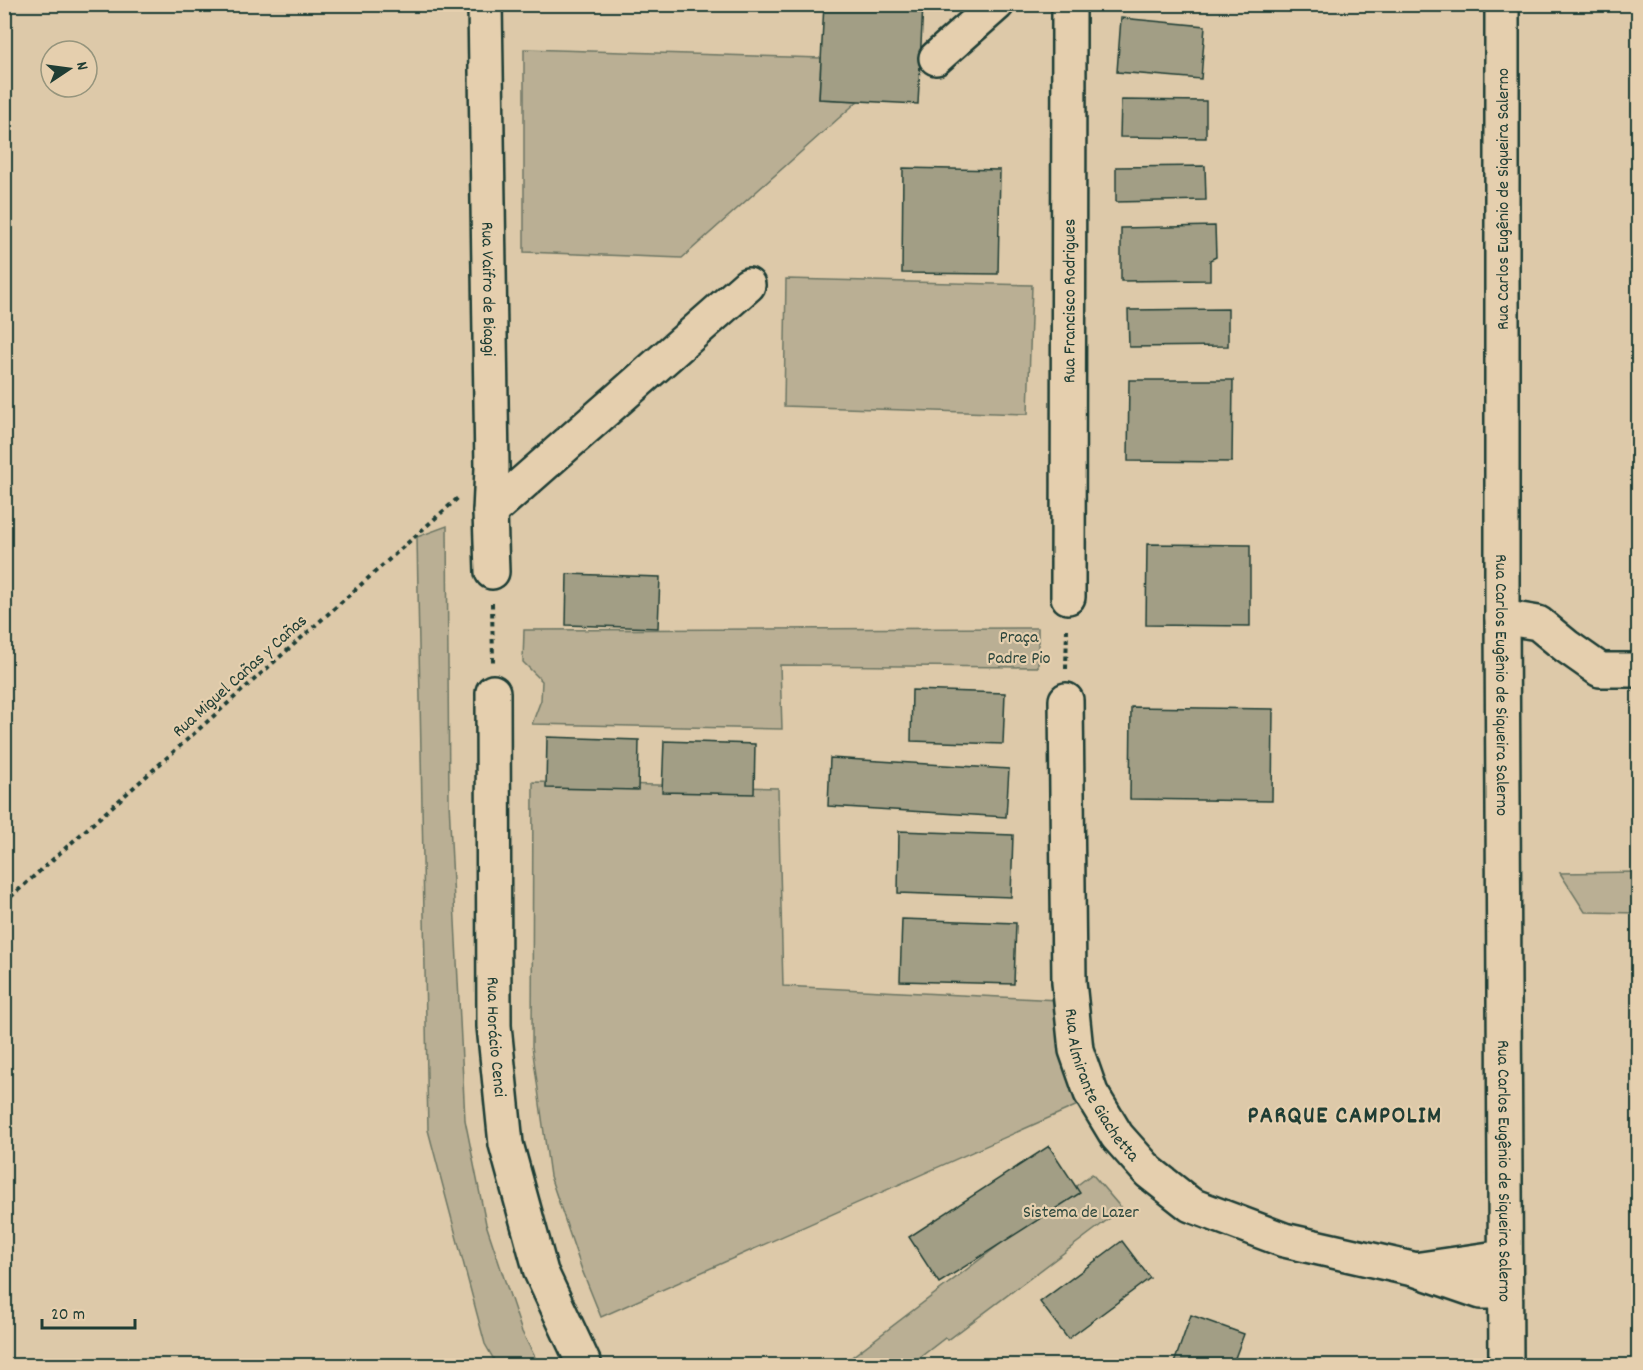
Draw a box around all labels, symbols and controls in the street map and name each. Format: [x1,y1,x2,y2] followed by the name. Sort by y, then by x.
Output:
[39,39,99,99] north arrow
[69,60,93,73] text: N
[1492,68,1517,330] street label: Rua Carlos Eugênio de Siqueira Salerno
[1058,219,1084,383] street label: Rua Francisco Rodrigues
[473,222,500,356] street label: Rua Vaifro de Biaggi
[1487,554,1513,816] street label: Rua Carlos Eugênio de Siqueira Salerno
[168,609,314,744] street label: Rua Miguel Cañas y Cañas
[987,626,1051,672] park label: Praça Padre Pio
[479,977,511,1098] street label: Rua Horácio Cenci
[1057,1007,1144,1168] street label: Rua Almirante Giachetta
[1489,1040,1516,1302] street label: Rua Carlos Eugênio de Siqueira Salerno
[1247,1100,1443,1134] district label: PARQUE CAMPOLIM
[1023,1201,1139,1226] park label: Sistema de Lazer
[42,1292,135,1330] scale bar
[51,1303,85,1328] text: 20 m

